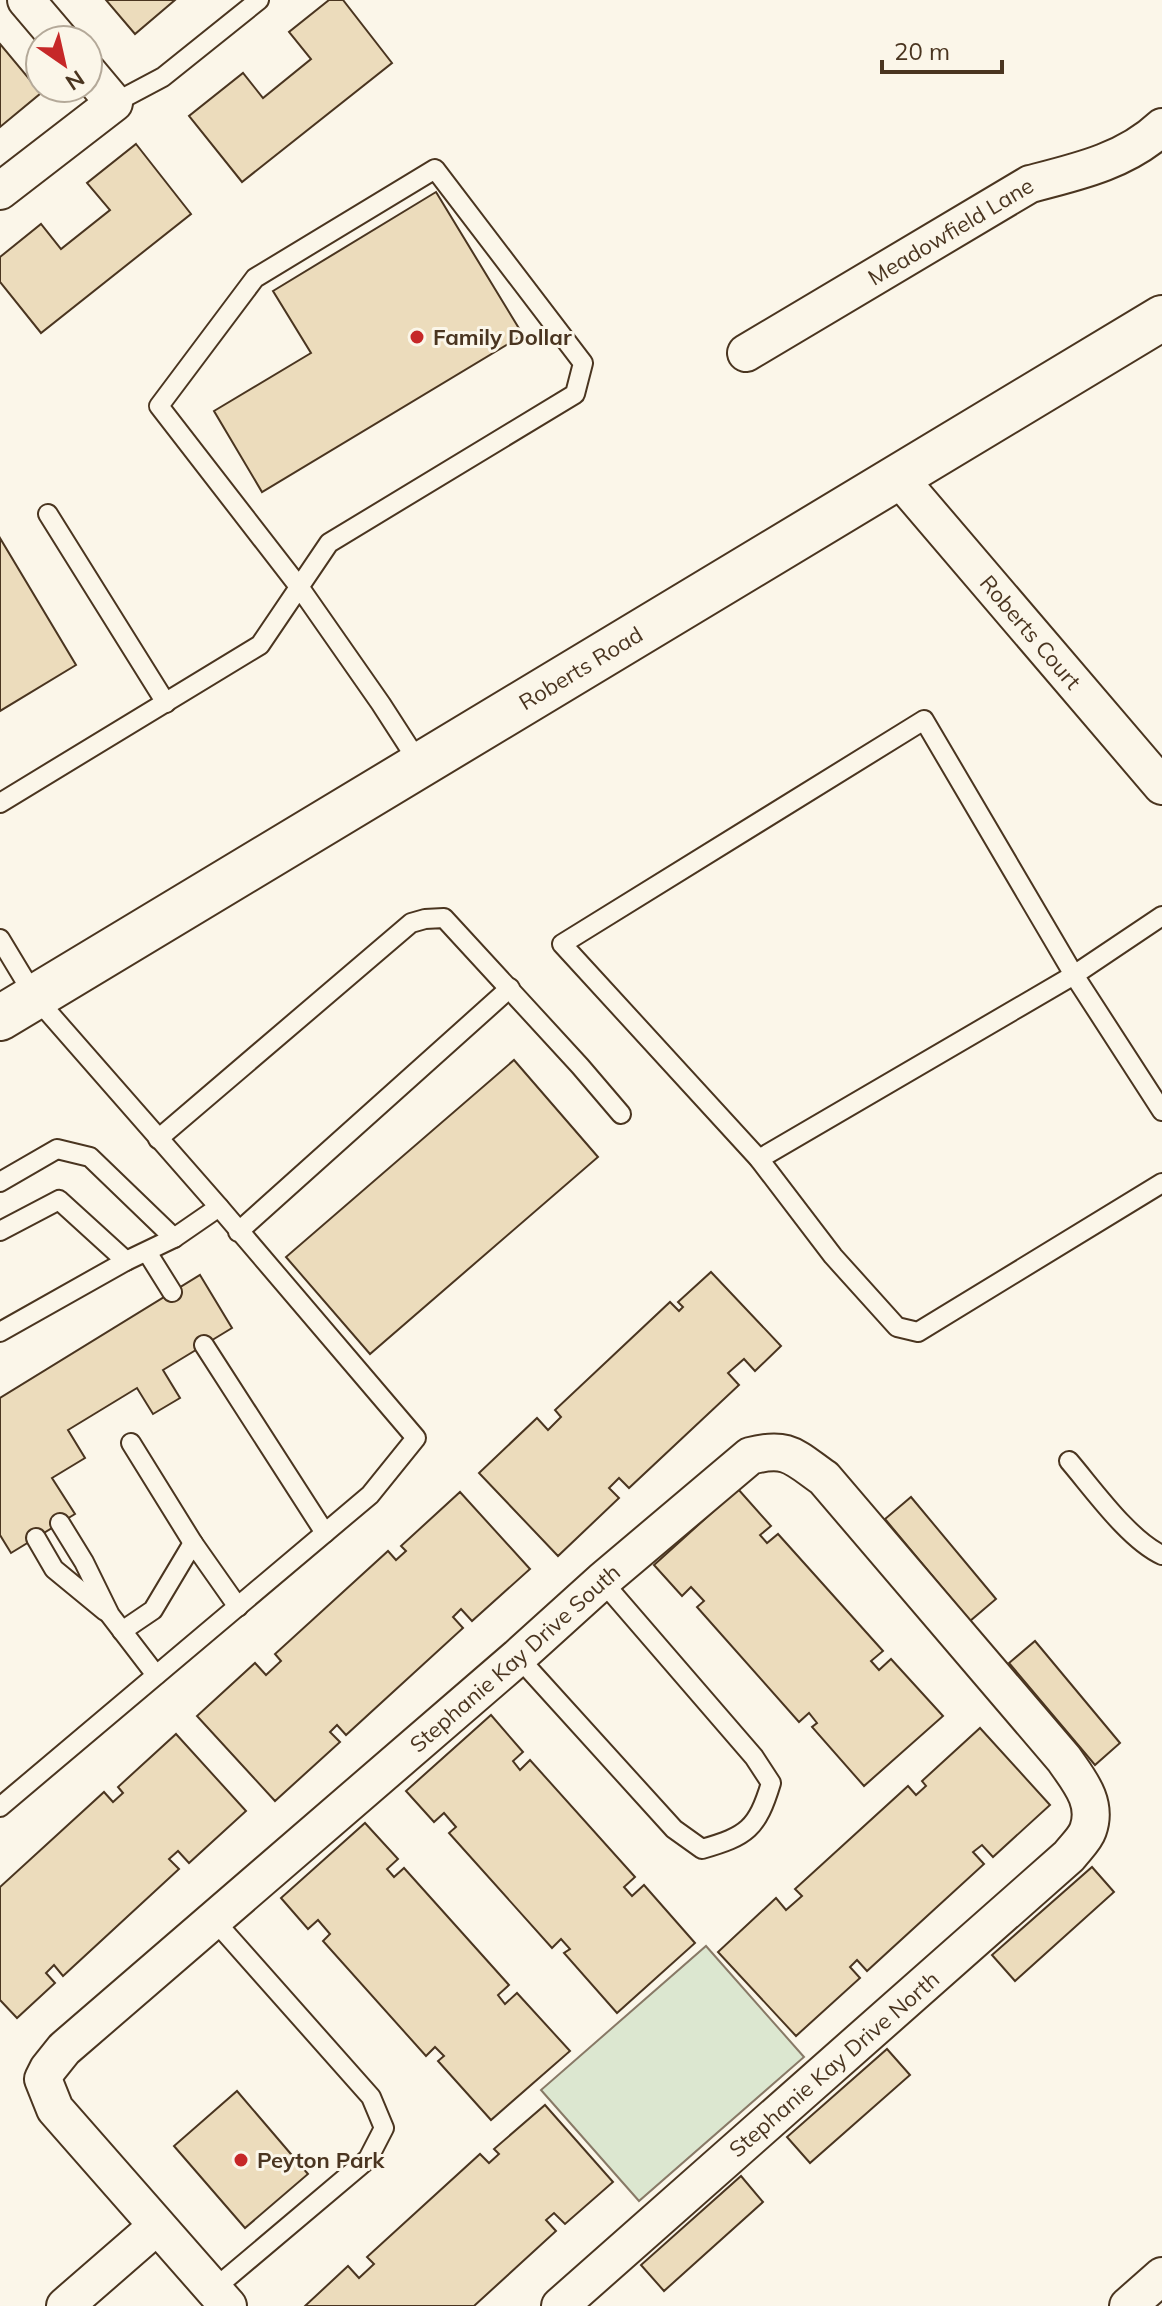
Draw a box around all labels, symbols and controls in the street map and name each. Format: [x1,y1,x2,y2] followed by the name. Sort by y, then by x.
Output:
[24,24,104,104] north arrow
[882,24,1002,74] scale bar
[894,36,950,66] text: 20 m
[60,64,90,97] text: N
[863,171,1038,291] street label: Meadowfield Lane
[433,323,572,351] place label: Family Dollar
[408,328,426,346] marker: Family Dollar
[974,569,1087,695] street label: Roberts Court
[514,620,648,716] street label: Roberts Road
[404,1558,626,1758] street label: Stephanie Kay Drive South
[723,1965,945,2163] street label: Stephanie Kay Drive North
[257,2146,385,2174] place label: Peyton Park
[232,2151,250,2169] marker: Peyton Park

